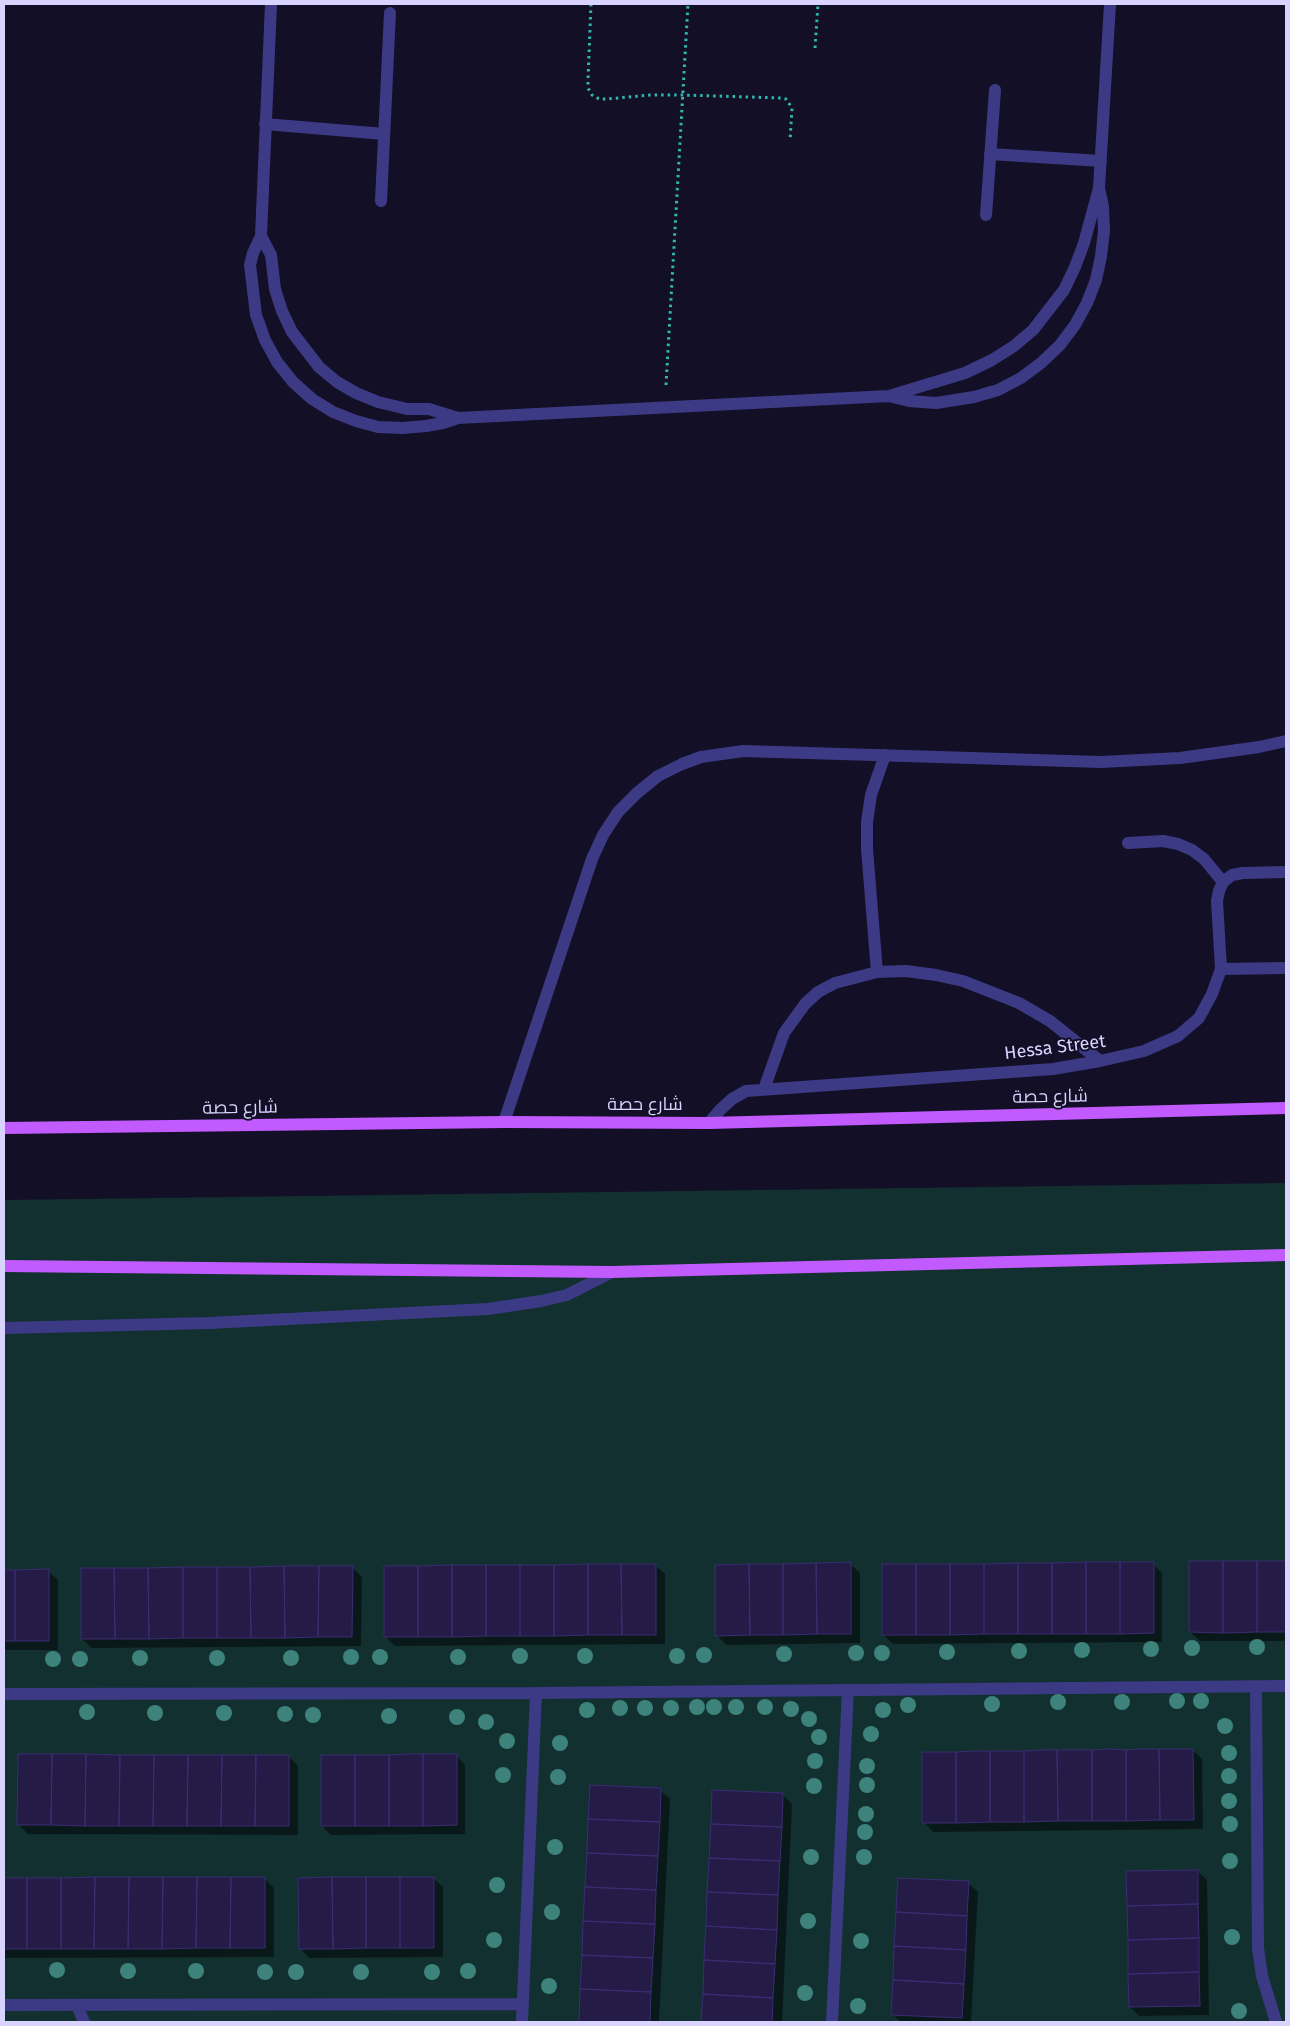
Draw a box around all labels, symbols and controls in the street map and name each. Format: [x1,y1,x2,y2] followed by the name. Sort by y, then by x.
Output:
[1003,1031,1107,1065] street label: Hessa Street
[1012,1086,1088,1108] street label: شارع حصة
[607,1094,683,1116] street label: شارع حصة
[202,1097,278,1119] street label: شارع حصة

